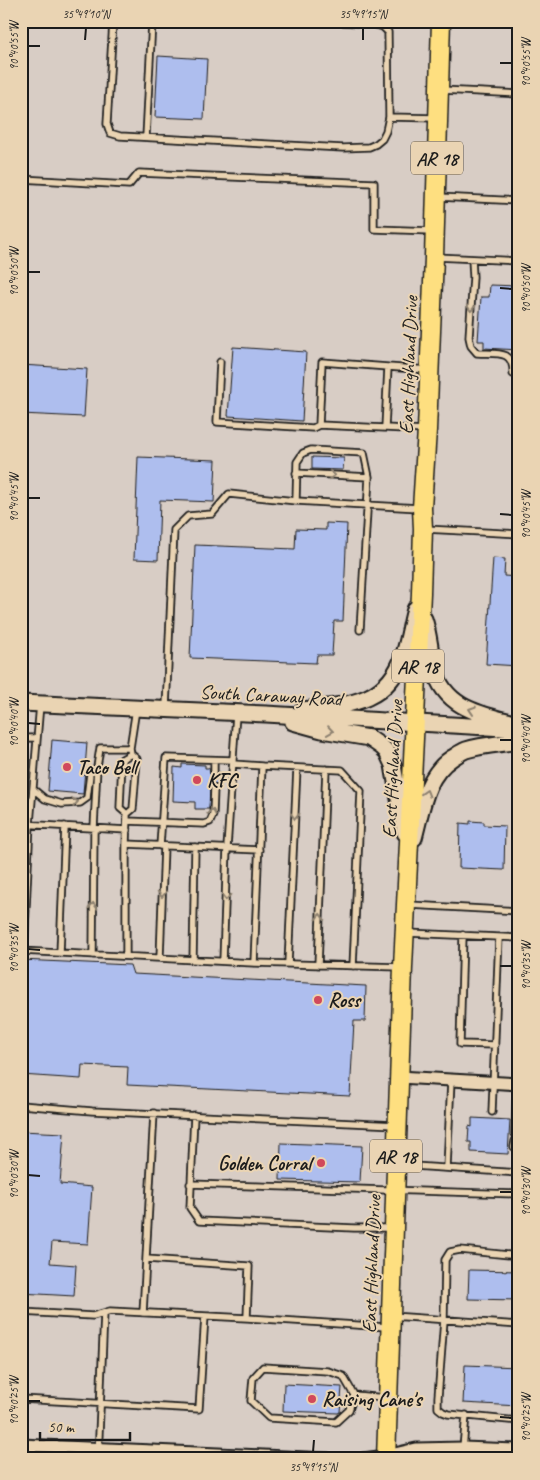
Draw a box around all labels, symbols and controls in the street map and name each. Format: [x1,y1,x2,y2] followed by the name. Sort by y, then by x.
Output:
[62,6,111,22] text: 35°49'10"N
[339,6,388,22] text: 35°49'15"N
[6,19,22,70] text: 90°40'55"W
[518,36,534,87] text: 90°40'55"W
[411,142,463,174] road number: AR 18
[6,245,22,296] text: 90°40'50"W
[518,262,534,313] text: 90°40'50"W
[394,294,423,434] street label: East Highland Drive
[466,304,477,312] one-way arrow
[329,470,337,481] one-way arrow
[6,471,22,522] text: 90°40'45"W
[518,488,534,539] text: 90°40'45"W
[392,649,444,682] road number: AR 18
[199,679,346,712] street label: South Caraway Road
[6,696,22,747] text: 90°40'40"W
[376,698,409,839] street label: East Highland Drive
[468,706,477,716] one-way arrow
[518,713,534,764] text: 90°40'40"W
[326,726,334,736] one-way arrow
[77,755,140,780] place label: Taco Bell
[61,761,73,773] marker: Taco Bell
[207,768,240,793] place label: KFC
[191,774,203,786] marker: KFC
[421,789,431,797] one-way arrow
[71,798,79,808] one-way arrow
[207,807,217,816] one-way arrow
[290,813,300,821] one-way arrow
[157,891,167,899] one-way arrow
[220,893,231,901] one-way arrow
[88,902,98,910] one-way arrow
[315,912,325,920] one-way arrow
[6,922,22,973] text: 90°40'35"W
[518,939,534,990] text: 90°40'35"W
[328,988,362,1013] place label: Ross
[312,994,324,1006] marker: Ross
[370,1140,422,1172] road number: AR 18
[6,1148,22,1199] text: 90°40'30"W
[218,1151,314,1176] place label: Golden Corral
[315,1157,327,1169] marker: Golden Corral
[518,1165,534,1216] text: 90°40'30"W
[357,1193,386,1333] street label: East Highland Drive
[6,1374,22,1425] text: 90°40'25"W
[322,1387,423,1412] place label: Raising Cane's
[518,1391,534,1442] text: 90°40'25"W
[306,1393,318,1405] marker: Raising Cane's
[40,1410,130,1442] scale bar
[48,1418,75,1437] text: 50 m
[289,1459,338,1475] text: 35°49'15"N

